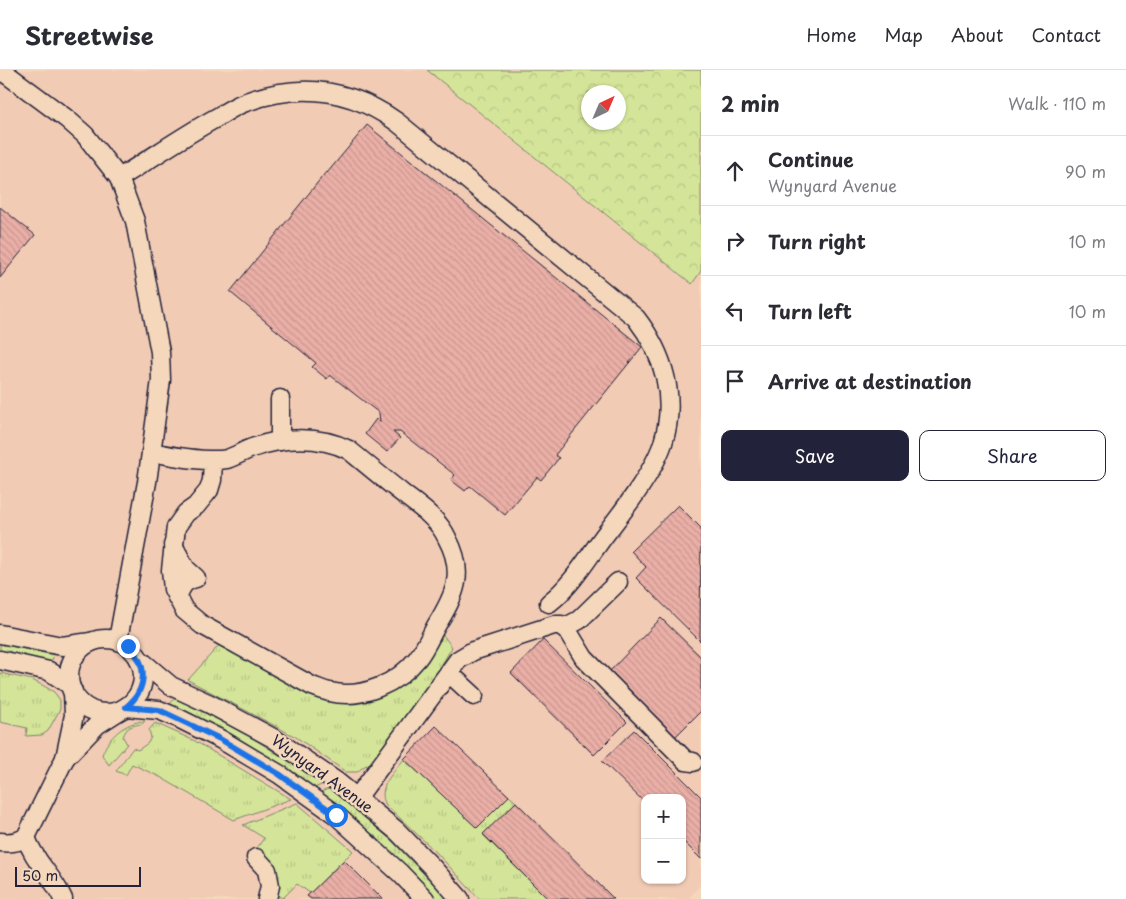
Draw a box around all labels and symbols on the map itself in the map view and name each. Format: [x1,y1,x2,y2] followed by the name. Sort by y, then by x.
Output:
[581,85,626,130] north arrow
[117,635,140,658] route end
[267,728,379,818] street label: Wynyard Avenue
[325,804,348,827] route start
[15,864,141,887] scale bar

